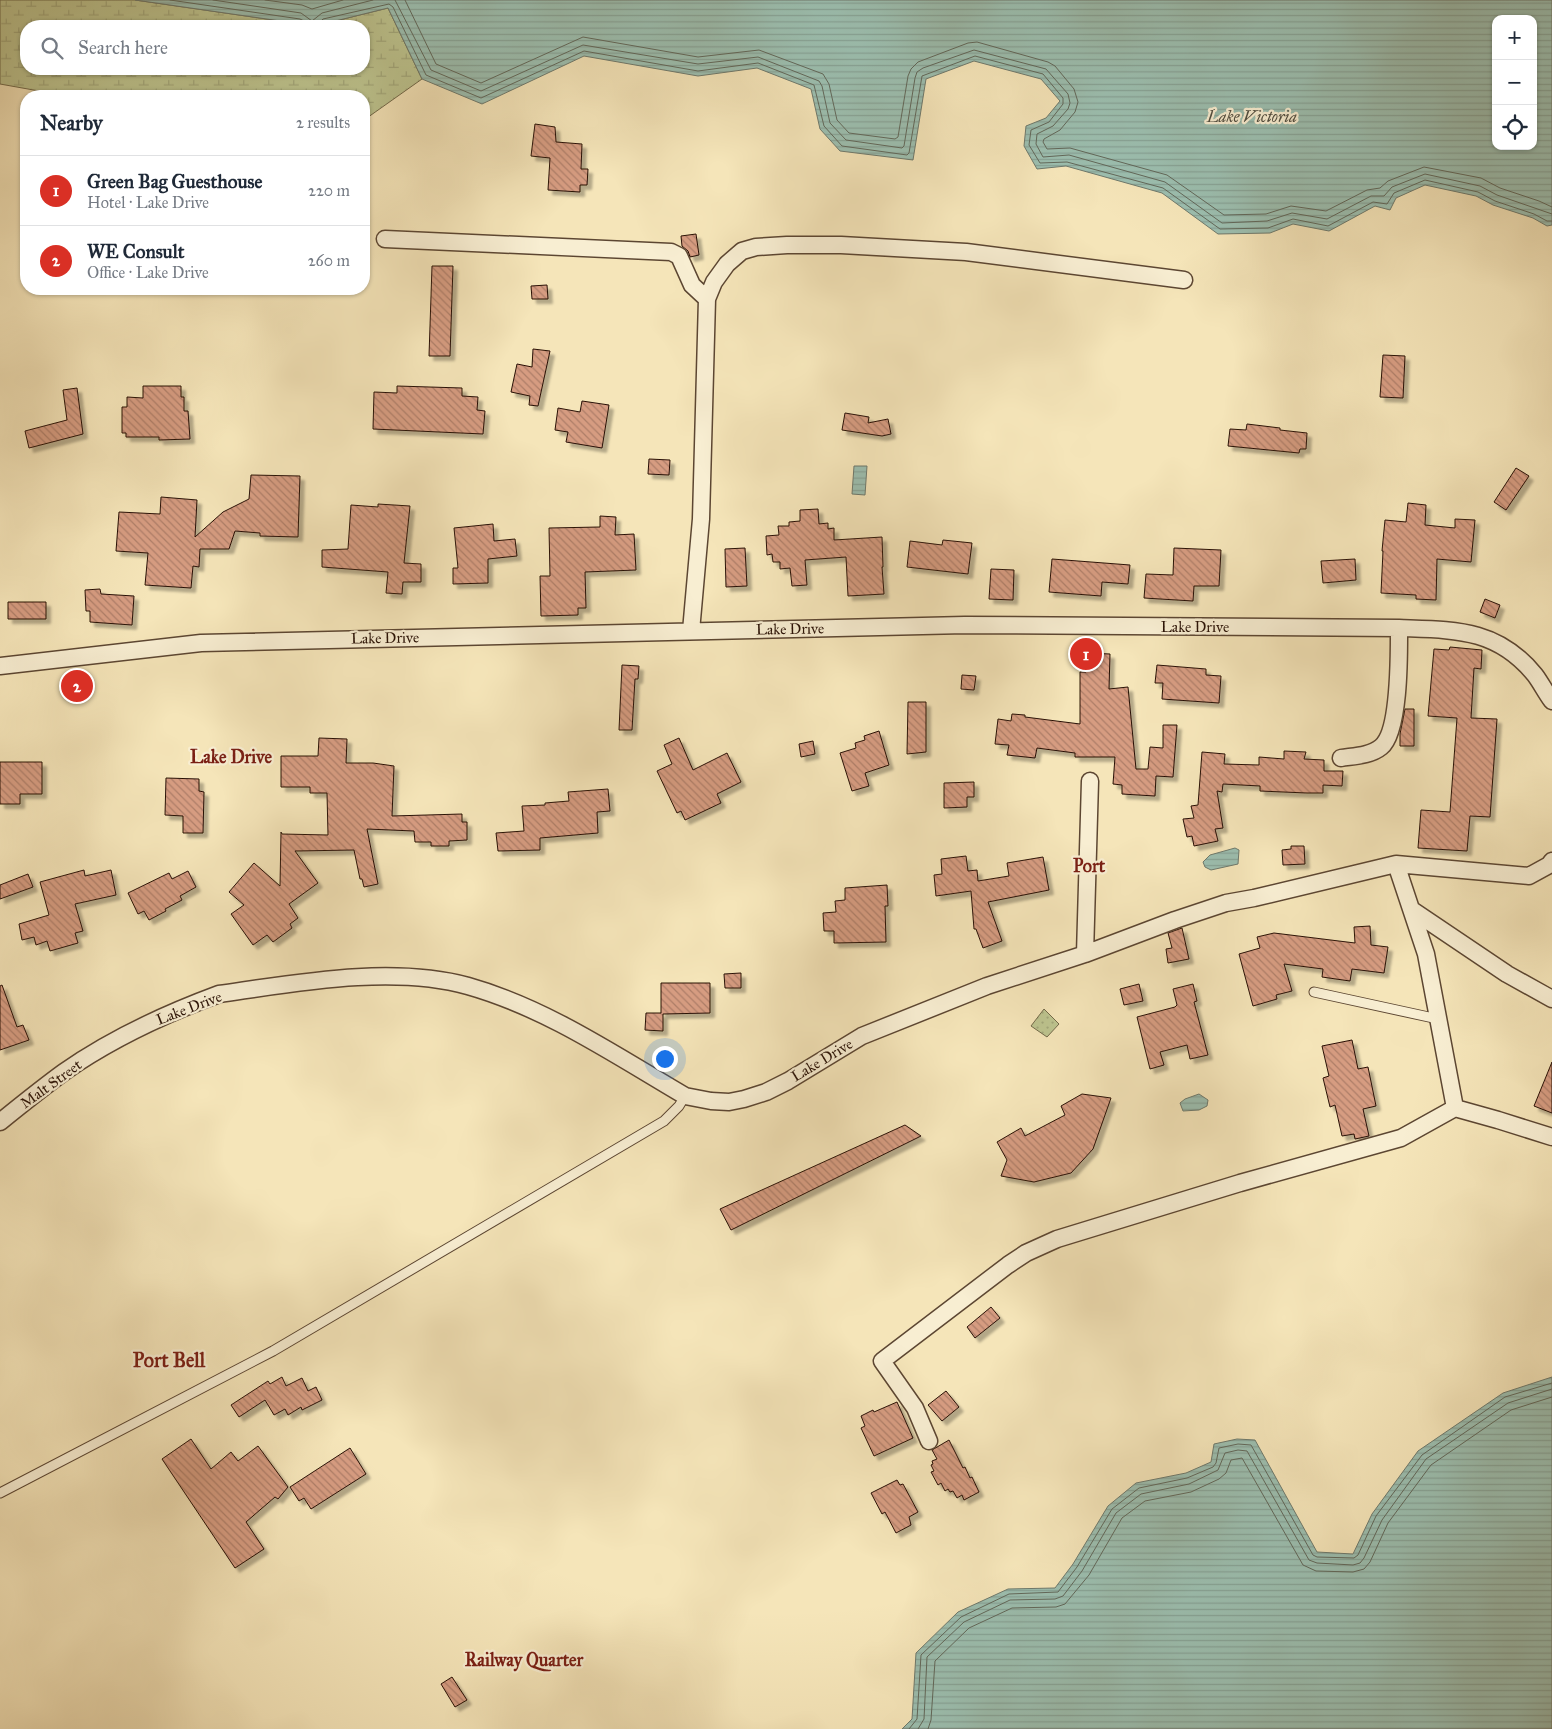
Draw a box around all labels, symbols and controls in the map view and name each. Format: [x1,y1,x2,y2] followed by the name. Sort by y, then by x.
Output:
[1492,15,1537,150] map controls
[1492,15,1537,60] button: +
[20,20,370,75] search box
[38,34,66,62] icon: search
[78,36,168,59] text: Search here
[1492,60,1537,105] button: −
[1492,105,1537,150] button: locate
[1206,107,1297,126] water label: Lake Victoria
[40,110,103,136] text: Nearby
[296,113,350,132] text: 2 results
[87,170,262,193] text: Green Bag Guesthouse
[53,181,59,200] text: 1
[308,181,350,200] text: 220 m
[87,193,209,212] text: Hotel · Lake Drive
[87,240,185,263] text: WE Consult
[52,251,60,270] text: 2
[308,251,350,270] text: 260 m
[87,263,209,282] text: Office · Lake Drive
[1161,618,1229,636] street label: Lake Drive
[756,619,824,639] street label: Lake Drive
[351,628,419,648] street label: Lake Drive
[1070,635,1102,673] pin: 1
[61,667,93,705] pin: 2
[190,746,273,768] district label: Lake Drive
[1073,855,1106,877] district label: Port
[154,987,224,1029] street label: Lake Drive
[788,1035,856,1085] street label: Lake Drive
[652,1046,678,1072] your location
[17,1055,86,1112] street label: Malt Street
[133,1348,206,1372] district label: Port Bell
[465,1649,585,1672] district label: Railway Quarter

